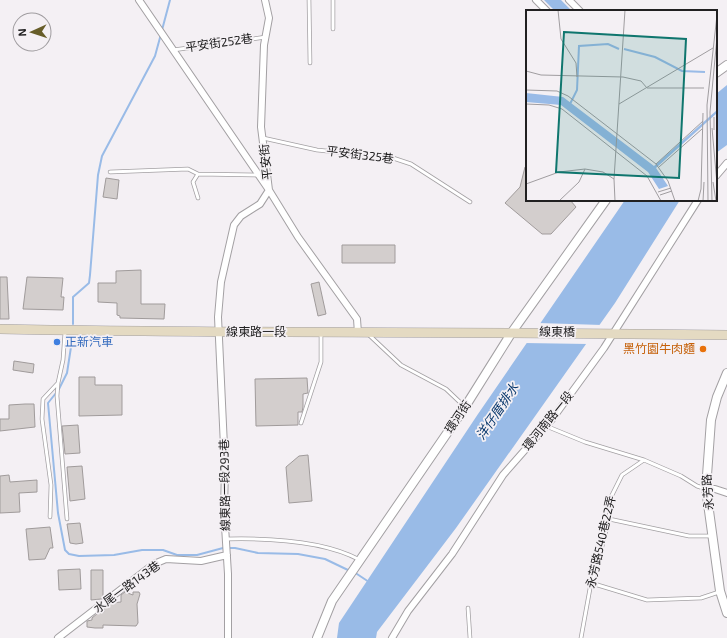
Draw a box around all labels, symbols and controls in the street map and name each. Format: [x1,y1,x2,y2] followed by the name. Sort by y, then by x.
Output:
[526,10,717,201] inset map
[12,12,52,52] north arrow
[15,28,28,37] text: N
[184,30,253,54] street label: 平安街252巷
[256,143,274,181] street label: 平安街
[326,143,395,165] street label: 平安街325巷
[226,324,286,338] street label: 線東路一段
[539,324,575,338] street label: 線東橋
[65,334,113,348] place label: 正新汽車
[52,337,62,347] marker: 正新汽車
[623,341,695,355] place label: 黑竹園牛肉麵
[698,344,708,354] marker: 黑竹園牛肉麵
[472,379,522,442] water label: 洋仔厝排水
[519,388,575,453] street label: 環河南路一段
[441,398,473,435] street label: 環河街
[216,439,232,531] street label: 線東路一段293巷
[699,474,715,511] street label: 永芳路
[583,494,617,589] street label: 永芳路540巷22弄
[90,557,162,615] street label: 水尾一路143巷

